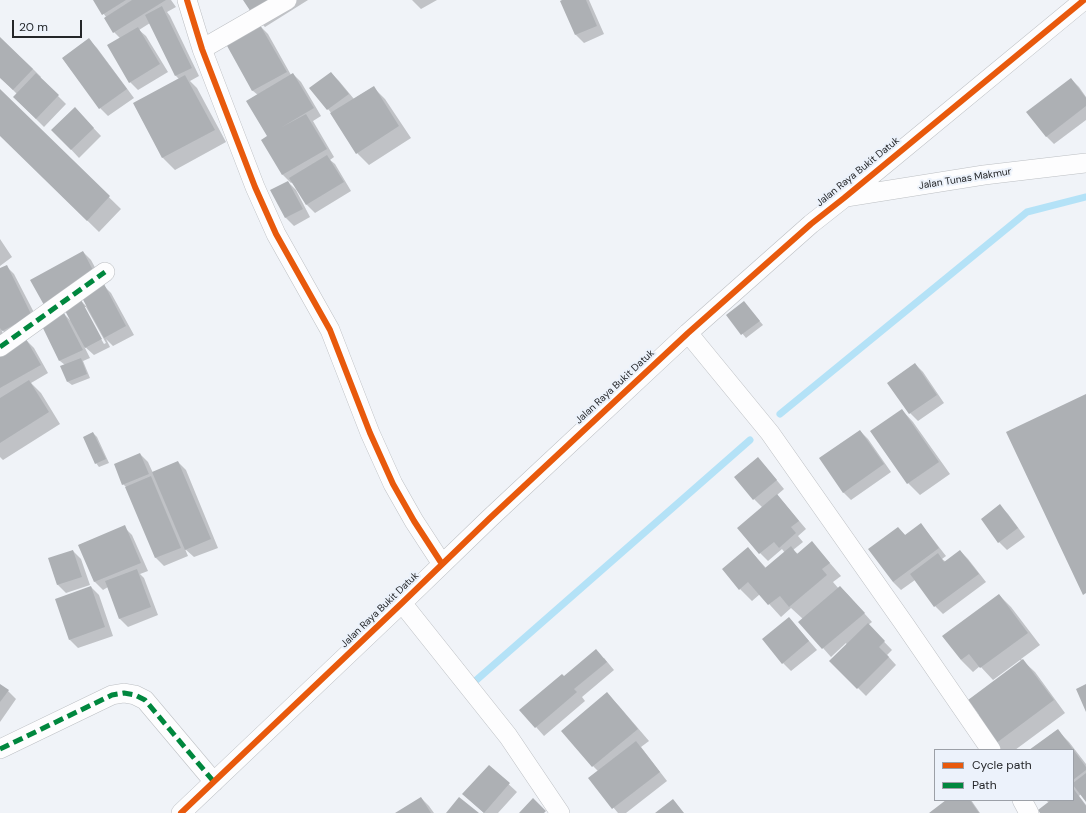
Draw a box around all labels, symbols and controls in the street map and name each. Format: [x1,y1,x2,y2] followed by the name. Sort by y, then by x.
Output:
[14,12,84,38] scale bar
[19,19,48,35] text: 20 m
[814,135,902,209] street label: Jalan Raya Bukit Datuk
[918,166,1012,192] street label: Jalan Tunas Makmur
[573,347,657,427] street label: Jalan Raya Bukit Datuk
[339,570,421,650] street label: Jalan Raya Bukit Datuk
[934,749,1074,801] legend
[972,757,1032,773] text: Cycle path
[972,777,997,793] text: Path

